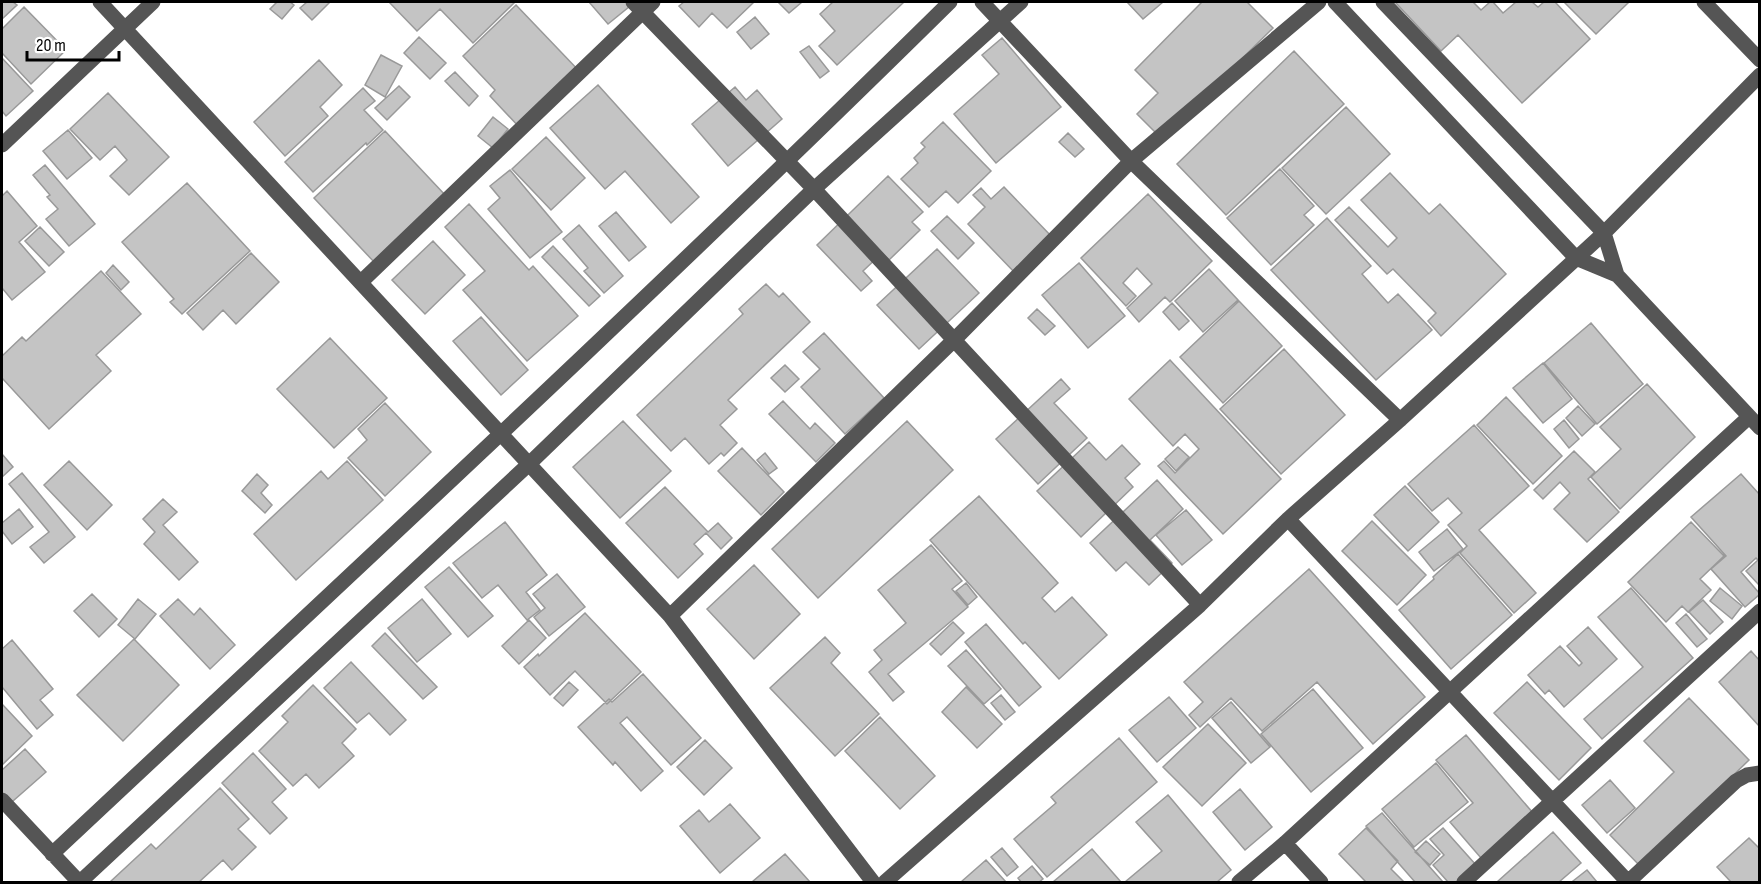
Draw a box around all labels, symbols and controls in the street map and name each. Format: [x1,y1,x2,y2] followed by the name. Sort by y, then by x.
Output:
[27,24,118,62] scale bar
[36,35,66,56] text: 20 m

